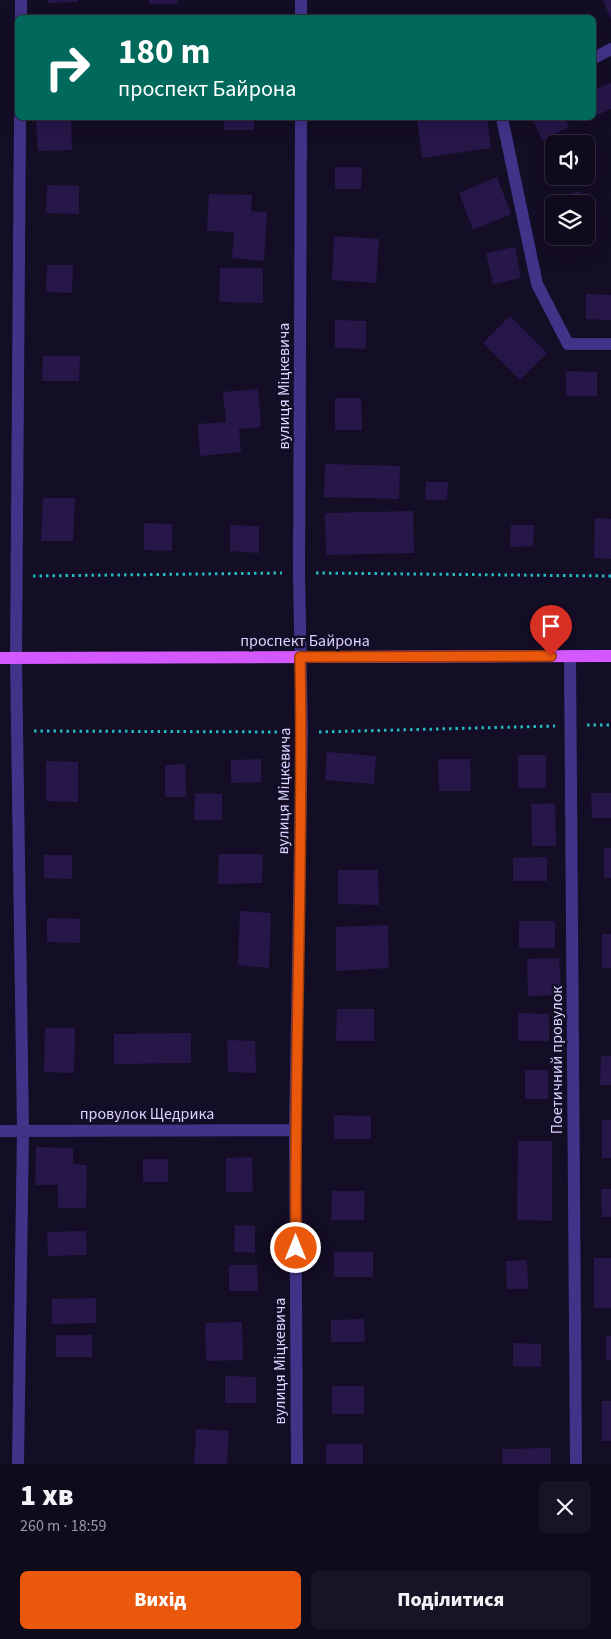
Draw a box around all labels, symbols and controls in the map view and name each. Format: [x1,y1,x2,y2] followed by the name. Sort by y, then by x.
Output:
[118,27,210,77] text: 180 m
[35,35,100,100] icon: right
[118,73,296,105] text: проспект Байрона
[545,135,595,245] map controls
[545,135,595,185] button: sound
[545,195,595,245] button: layers
[273,323,295,449] street label: вулиця Міцкевича
[530,605,572,656] pin
[537,612,565,640] icon: arrive
[240,630,370,652] street label: проспект Байрона
[272,727,296,855] street label: вулиця Міцкевича
[546,986,568,1134] street label: Поетичний провулок
[80,1103,214,1125] street label: провулок Щедрика
[269,1221,321,1273] position arrow
[269,1298,291,1424] street label: вулиця Міцкевича
[20,1474,74,1517] text: 1 хв
[539,1481,591,1533] button: close
[20,1515,107,1537] text: 260 m · 18:59
[20,1571,301,1629] button: Вихід
[311,1571,591,1629] button: Поділитися

